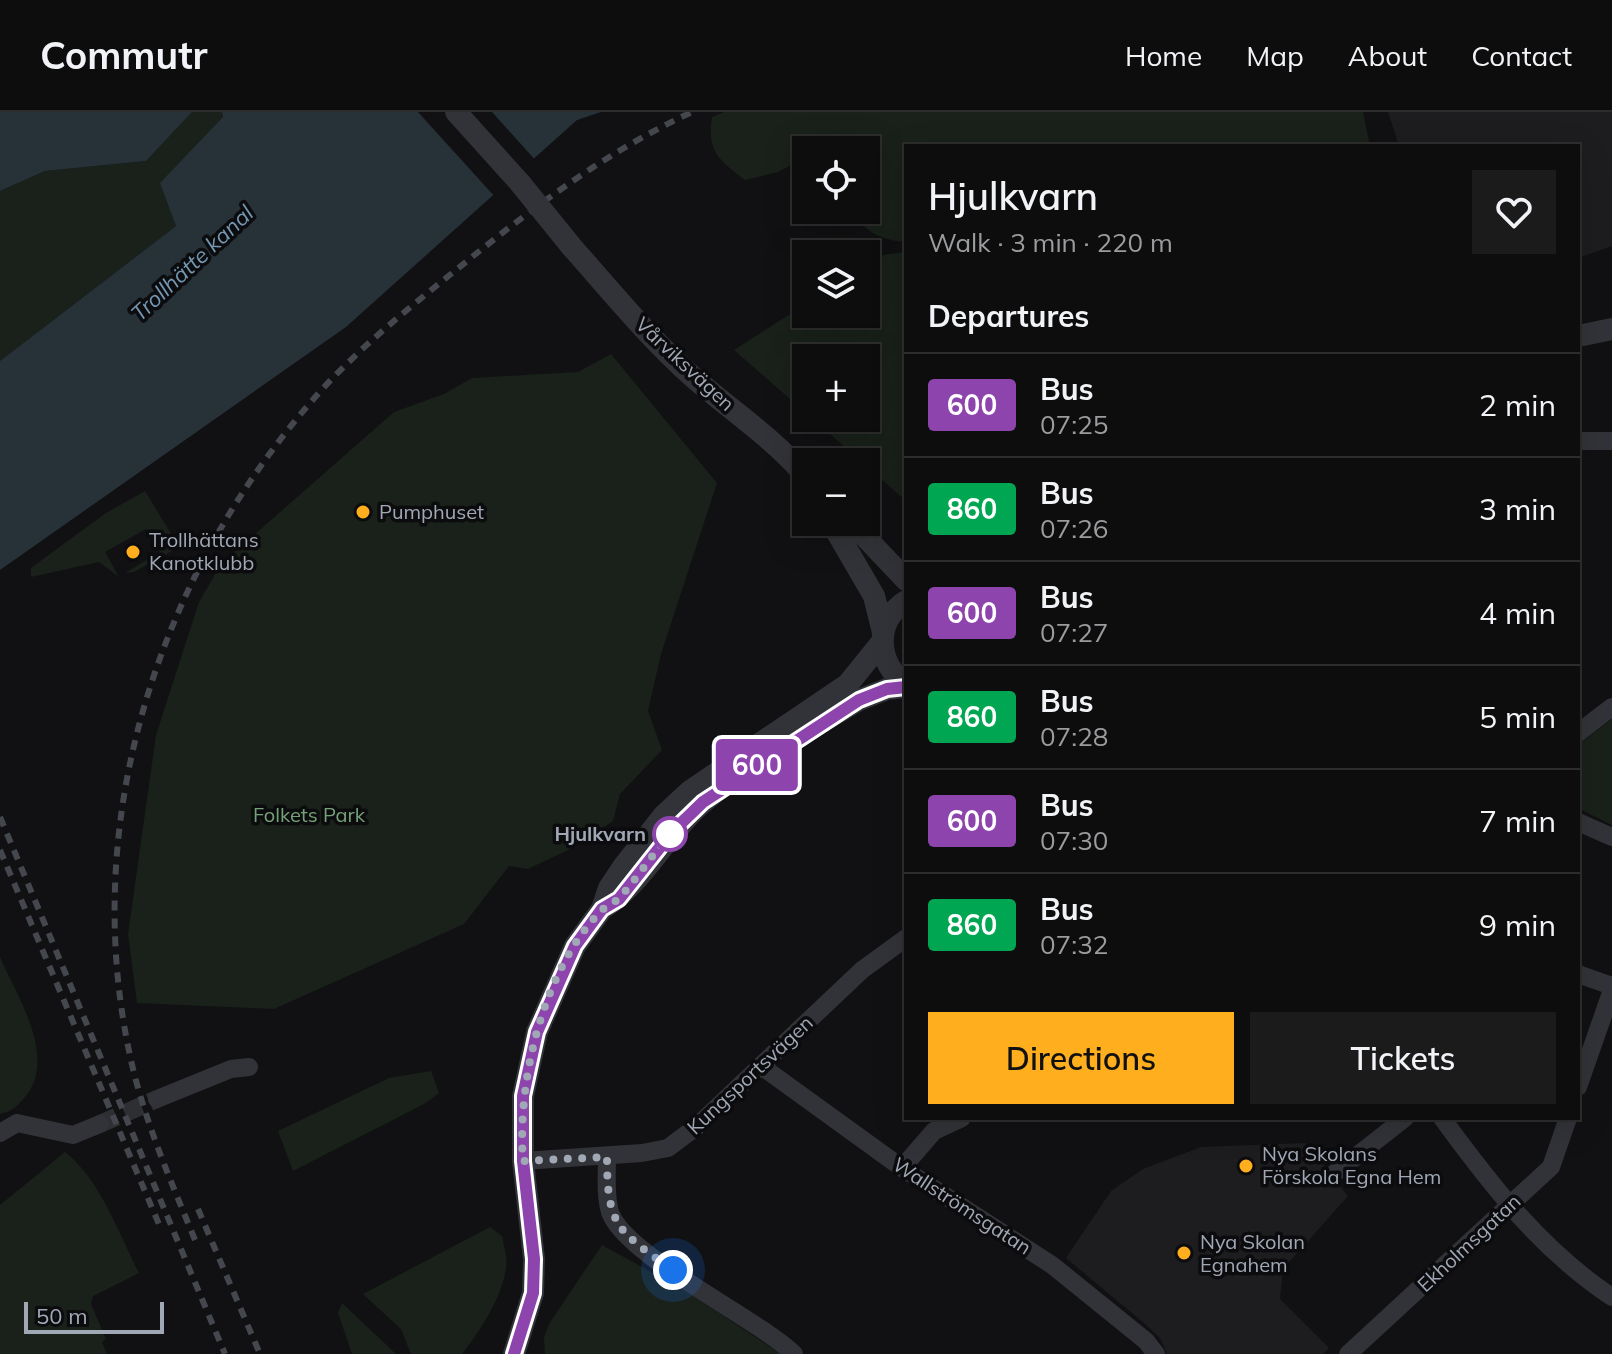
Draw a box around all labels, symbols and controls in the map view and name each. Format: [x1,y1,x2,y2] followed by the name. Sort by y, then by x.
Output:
[40,31,208,79] text: Commutr
[1125,38,1202,73] text: Home
[1246,38,1304,73] text: Map
[1348,38,1427,73] text: About
[1471,38,1572,73] text: Contact
[792,136,880,536] map controls
[792,136,880,224] button: locate
[1472,170,1556,254] button: heart
[928,172,1098,220] text: Hjulkvarn
[125,199,260,327] water label: Trollhätte kanal
[928,226,1173,259] text: Walk · 3 min · 220 m
[792,240,880,328] button: layers
[928,297,1089,335] text: Departures
[631,311,740,416] street label: Vårviksvägen
[792,344,880,432] button: +
[1040,370,1094,408] text: Bus
[1479,386,1556,424] text: 2 min
[947,387,997,422] text: 600
[1040,408,1108,441] text: 07:25
[792,448,880,536] button: −
[1040,474,1094,512] text: Bus
[1479,490,1556,528] text: 3 min
[947,491,997,526] text: 860
[379,499,484,524] place label: Pumphuset
[354,503,372,521] marker: Pumphuset
[1040,512,1108,545] text: 07:26
[149,527,259,575] place label: Trollhättans Kanotklubb
[124,543,142,561] marker: Trollhättans Kanotklubb
[1040,578,1094,616] text: Bus
[1479,594,1556,632] text: 4 min
[947,595,997,630] text: 600
[1040,616,1108,649] text: 07:27
[1040,682,1094,720] text: Bus
[1479,698,1556,736] text: 5 min
[947,699,997,734] text: 860
[1040,720,1108,753] text: 07:28
[711,739,803,791] line badge: 600
[732,747,782,782] text: 600
[1040,786,1094,824] text: Bus
[253,802,366,827] park label: Folkets Park
[1479,802,1556,840] text: 7 min
[947,803,997,838] text: 600
[653,817,687,851] marker: Hjulkvarn
[554,821,646,846] place label: Hjulkvarn
[1040,824,1108,857] text: 07:30
[1040,890,1094,928] text: Bus
[1479,906,1556,944] text: 9 min
[947,907,997,942] text: 860
[1040,928,1108,961] text: 07:32
[682,1010,818,1139] street label: Kungsportsvägen
[928,1012,1234,1104] button: Directions
[1250,1012,1556,1104] button: Tickets
[1262,1141,1441,1189] place label: Nya Skolans Förskola Egna Hem
[888,1151,1036,1260] street label: Wallströmsgatan
[1237,1157,1255,1175] marker: Nya Skolans Förskola Egna Hem
[1412,1188,1526,1297] street label: Ekholmsgatan
[1200,1229,1305,1277] place label: Nya Skolan Egnahem
[1175,1244,1193,1262] marker: Nya Skolan Egnahem
[653,1250,693,1290] your location
[24,1298,164,1334] scale bar
[36,1302,87,1330] text: 50 m

